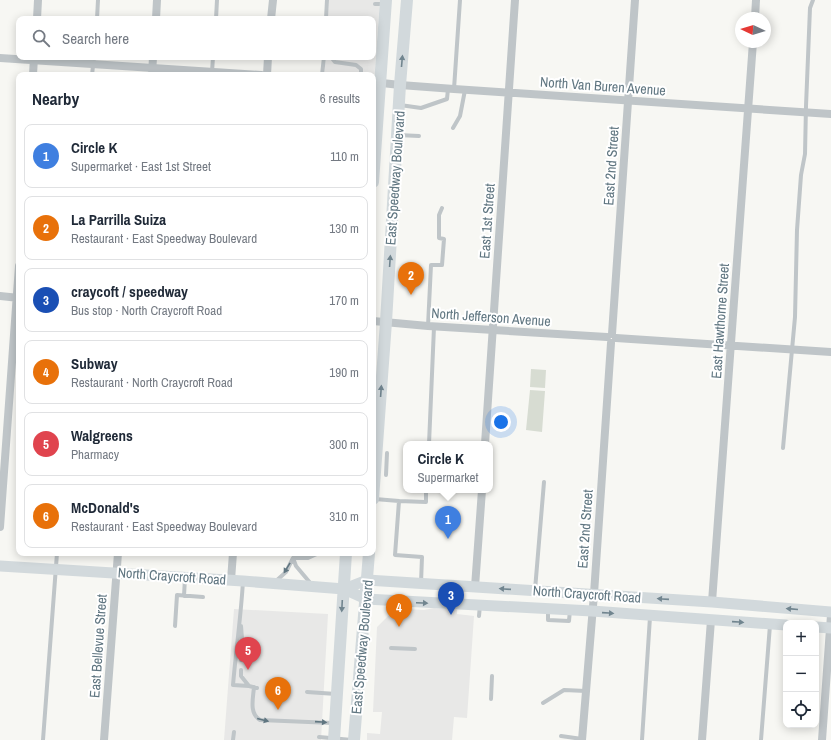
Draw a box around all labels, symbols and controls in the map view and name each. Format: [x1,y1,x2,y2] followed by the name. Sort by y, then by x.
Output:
[735,12,771,48] north arrow
[16,16,376,60] search box
[30,27,52,49] icon: search
[62,28,129,49] text: Search here
[399,55,406,67] one-way arrow
[540,73,666,99] street label: North Van Buren Avenue
[32,87,79,110] text: Nearby
[320,90,360,107] text: 6 results
[381,110,409,246] street label: East Speedway Boulevard
[599,126,623,206] street label: East 2nd Street
[71,137,118,158] text: Circle K
[43,148,49,165] text: 1
[330,148,359,165] text: 110 m
[71,158,211,175] text: Supermarket · East 1st Street
[475,183,499,259] street label: East 1st Street
[71,209,166,230] text: La Parrilla Suiza
[43,220,49,237] text: 2
[329,220,359,237] text: 130 m
[71,230,257,247] text: Restaurant · East Speedway Boulevard
[386,255,393,267] one-way arrow
[398,262,424,295] pin: 2
[707,263,733,379] street label: East Hawthorne Street
[71,281,188,302] text: craycoft / speedway
[43,292,49,309] text: 3
[329,292,359,309] text: 170 m
[71,302,222,319] text: Bus stop · North Craycroft Road
[431,304,551,330] street label: North Jefferson Avenue
[71,353,118,374] text: Subway
[43,364,49,381] text: 4
[329,364,359,381] text: 190 m
[71,374,233,391] text: Restaurant · North Craycroft Road
[377,385,384,397] one-way arrow
[491,412,511,432] your location
[71,425,133,446] text: Walgreens
[43,436,49,453] text: 5
[329,436,359,453] text: 300 m
[403,441,493,493] popup
[71,446,119,463] text: Pharmacy
[417,448,464,469] text: Circle K
[417,469,479,486] text: Supermarket
[573,489,597,569] street label: East 2nd Street
[71,497,140,518] text: McDonald's
[435,506,461,539] pin: 1
[43,508,49,525] text: 6
[329,508,359,525] text: 310 m
[71,518,257,535] text: Restaurant · East Speedway Boulevard
[283,562,290,574] one-way arrow
[117,563,227,589] street label: North Craycroft Road
[347,579,377,715] street label: East Speedway Boulevard
[532,581,642,607] street label: North Craycroft Road
[438,582,464,615] pin: 3
[498,586,511,592] one-way arrow
[85,593,111,699] street label: East Bellevue Street
[386,594,412,627] pin: 4
[657,595,669,602] one-way arrow
[416,599,428,606] one-way arrow
[339,600,346,612] one-way arrow
[786,605,798,612] one-way arrow
[602,609,614,616] one-way arrow
[732,618,744,625] one-way arrow
[783,620,819,728] map controls
[783,620,819,656] button: +
[235,637,261,670] pin: 5
[783,656,819,692] button: −
[265,677,291,710] pin: 6
[783,692,819,728] button: locate
[257,717,269,723] one-way arrow
[315,719,327,726] one-way arrow

